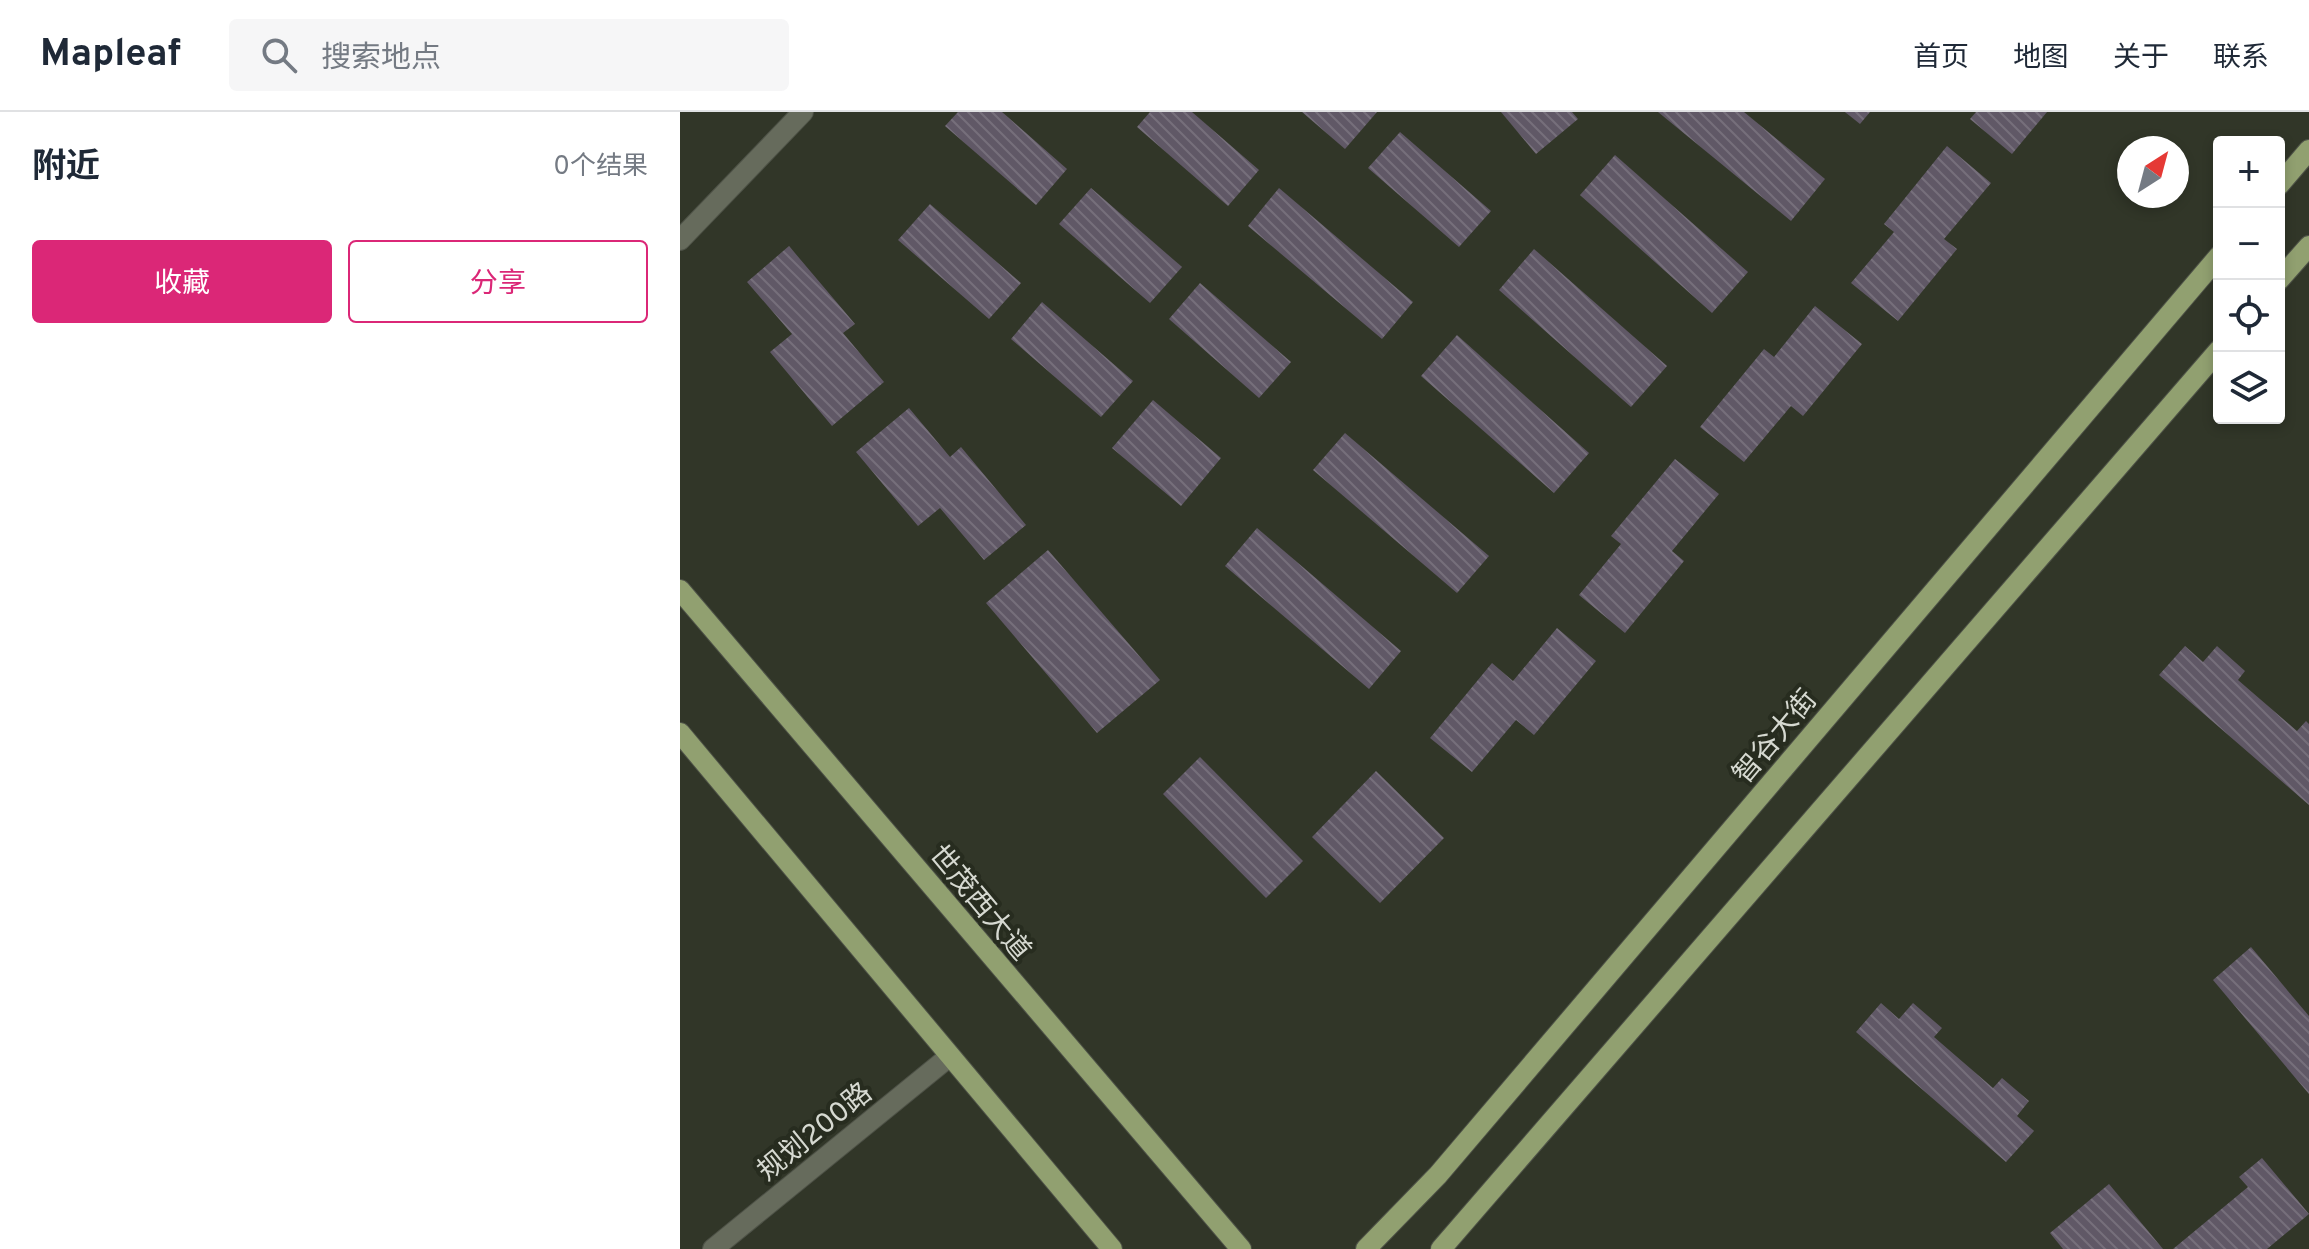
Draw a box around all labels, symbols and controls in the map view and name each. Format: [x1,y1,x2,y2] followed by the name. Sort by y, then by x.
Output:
[229,19,789,91] search box
[40,31,181,80] text: Mapleaf
[257,33,301,77] icon: search
[321,41,441,78] text: 搜索地点
[1913,41,1969,77] text: 首页
[2013,41,2069,77] text: 地图
[2113,41,2169,77] text: 关于
[2213,41,2269,77] text: 联系
[2117,136,2189,208] north arrow
[2213,136,2285,424] map controls
[2213,136,2285,208] button: +
[32,147,100,190] text: 附近
[553,151,648,184] text: 0个结果
[2213,208,2285,280] button: −
[32,240,332,323] button: 收藏
[348,240,648,323] button: 分享
[2213,280,2285,352] button: locate
[2213,352,2285,424] button: layers
[1727,683,1826,792] street label: 智谷大街
[920,839,1037,969] street label: 世茂西大道
[751,1076,880,1190] street label: 规划200路

